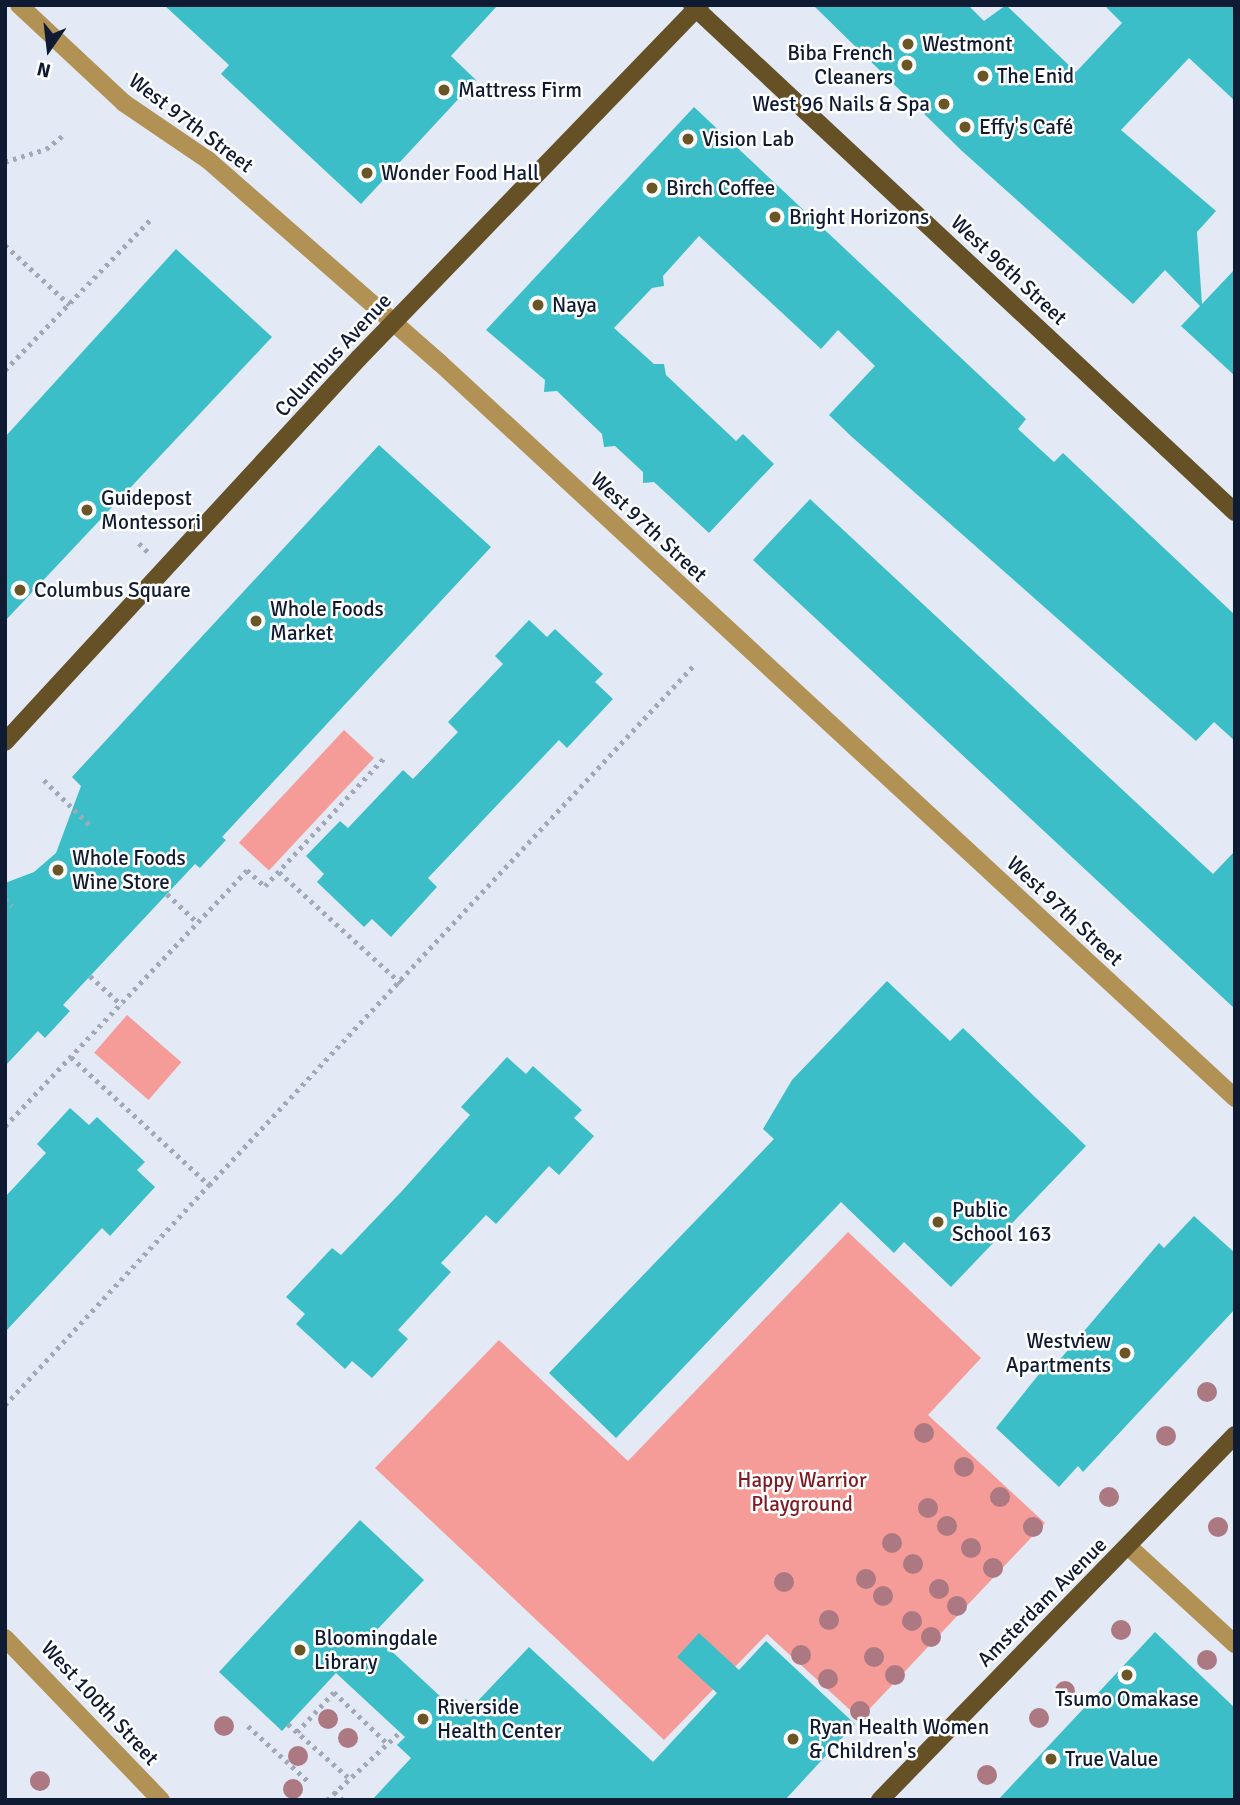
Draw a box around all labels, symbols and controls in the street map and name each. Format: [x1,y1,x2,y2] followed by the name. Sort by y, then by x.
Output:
[14,14,84,84] north arrow
[922,31,1013,57] place label: Westmont
[900,36,916,52] marker: Westmont
[787,40,893,90] place label: Biba French Cleaners
[35,56,53,83] text: N
[899,57,915,73] marker: Biba French Cleaners
[997,63,1074,89] place label: The Enid
[124,68,258,178] street label: West 97th Street
[975,68,991,84] marker: The Enid
[458,77,582,103] place label: Mattress Firm
[436,82,452,98] marker: Mattress Firm
[752,91,930,117] place label: West 96 Nails & Spa
[936,96,952,112] marker: West 96 Nails & Spa
[979,114,1073,140] place label: Effy's Café
[957,119,973,135] marker: Effy's Café
[702,126,794,152] place label: Vision Lab
[680,131,696,147] marker: Vision Lab
[381,160,539,186] place label: Wonder Food Hall
[359,165,375,181] marker: Wonder Food Hall
[666,175,775,201] place label: Birch Coffee
[644,180,660,196] marker: Birch Coffee
[789,204,929,230] place label: Bright Horizons
[767,209,783,225] marker: Bright Horizons
[946,210,1072,330] street label: West 96th Street
[269,288,397,422] street label: Columbus Avenue
[552,292,597,318] place label: Naya
[530,297,546,313] marker: Naya
[586,467,712,587] street label: West 97th Street
[101,485,201,535] place label: Guidepost Montessori
[79,502,95,518] marker: Guidepost Montessori
[34,577,191,603] place label: Columbus Square
[12,582,28,598] marker: Columbus Square
[270,596,384,646] place label: Whole Foods Market
[248,613,264,629] marker: Whole Foods Market
[72,845,186,895] place label: Whole Foods Wine Store
[1002,851,1128,971] street label: West 97th Street
[50,862,66,878] marker: Whole Foods Wine Store
[952,1197,1052,1247] place label: Public School 163
[930,1214,946,1230] marker: Public School 163
[1006,1328,1111,1378] place label: Westview Apartments
[1117,1345,1133,1361] marker: Westview Apartments
[737,1467,867,1517] park label: Happy Warrior Playground
[972,1532,1112,1672] street label: Amsterdam Avenue
[314,1625,438,1675] place label: Bloomingdale Library
[36,1636,164,1770] street label: West 100th Street
[292,1642,308,1658] marker: Bloomingdale Library
[1119,1667,1135,1683] marker: Tsumo Omakase
[1055,1686,1199,1712] place label: Tsumo Omakase
[437,1694,561,1744] place label: Riverside Health Center
[415,1711,431,1727] marker: Riverside Health Center
[809,1714,989,1764] place label: Ryan Health Women & Children's
[783,1729,803,1749] marker: Ryan Health Women & Children's
[1065,1746,1158,1772] place label: True Value
[1043,1751,1059,1767] marker: True Value

